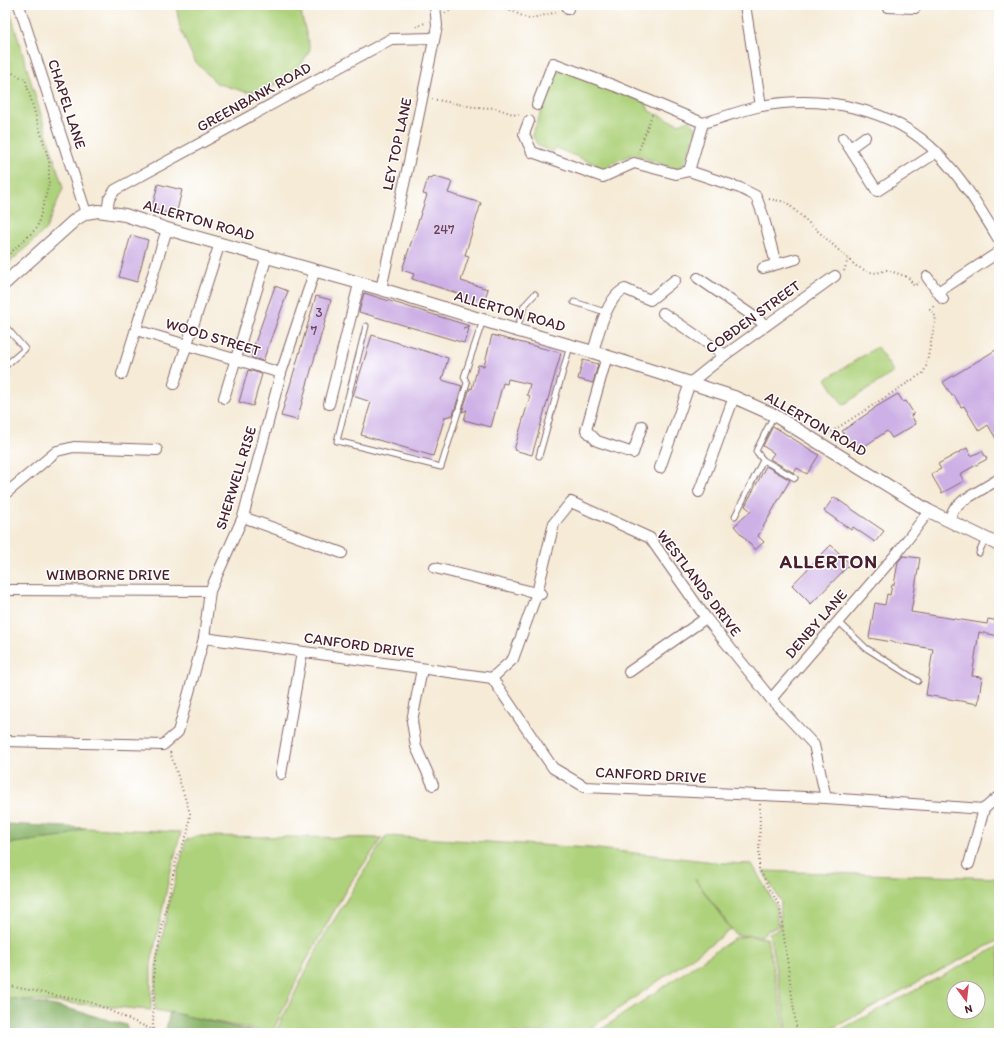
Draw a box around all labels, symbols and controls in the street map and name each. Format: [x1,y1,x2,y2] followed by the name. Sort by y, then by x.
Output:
[44,57,90,151] street label: CHAPEL LANE
[194,58,314,136] street label: GREENBANK ROAD
[378,96,416,192] street label: LEY TOP LANE
[141,196,257,244] street label: ALLERTON ROAD
[433,222,455,237] house number: 247
[702,276,804,357] street label: COBDEN STREET
[452,287,568,335] street label: ALLERTON ROAD
[315,305,323,320] house number: 3
[163,314,263,360] street label: WOOD STREET
[311,323,318,338] house number: 7
[762,388,870,461] street label: ALLERTON ROAD
[212,424,260,532] street label: SHERWELL RISE
[653,526,745,640] street label: WESTLANDS DRIVE
[779,550,878,573] district label: ALLERTON
[46,566,170,584] street label: WIMBORNE DRIVE
[781,586,851,662] street label: DENBY LANE
[303,628,415,662] street label: CANFORD DRIVE
[595,763,707,787] street label: CANFORD DRIVE
[946,980,986,1020] north arrow
[963,1002,974,1016] text: N

